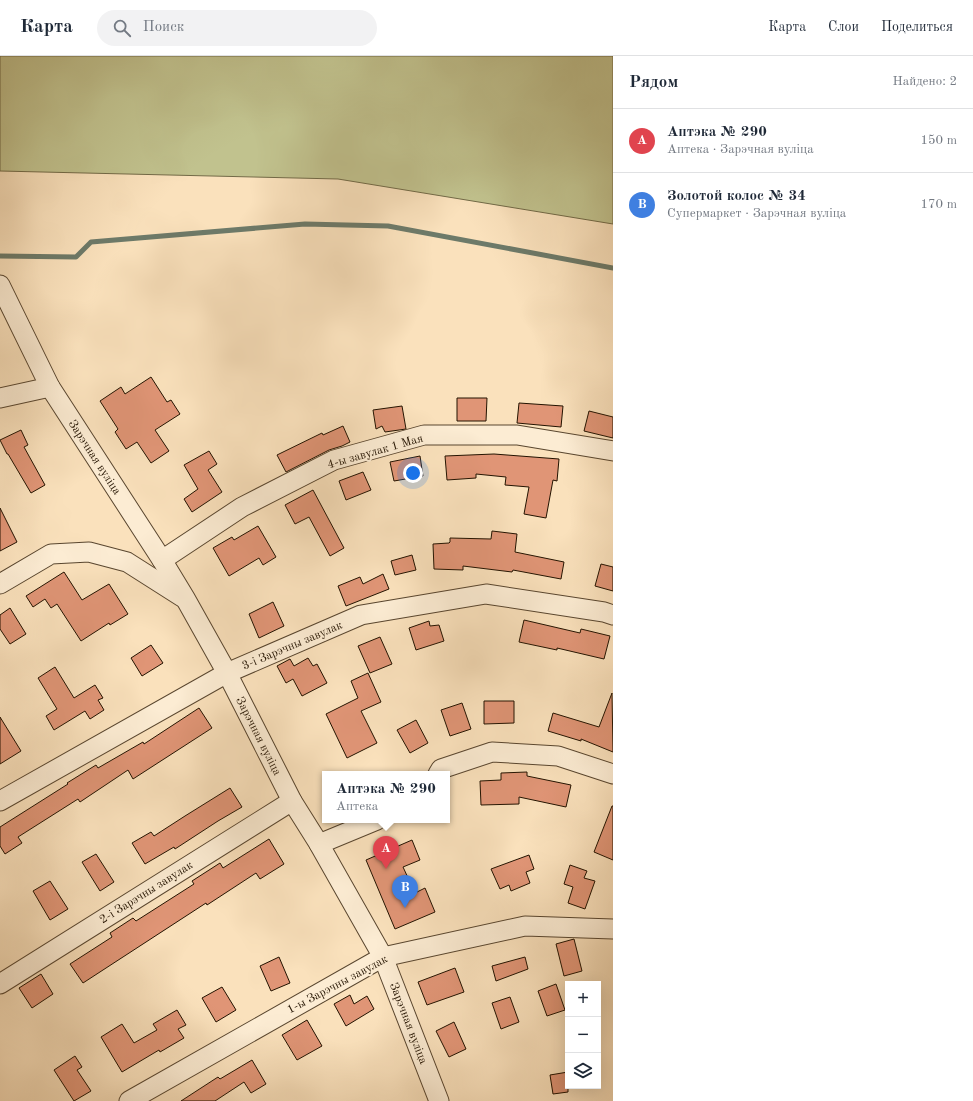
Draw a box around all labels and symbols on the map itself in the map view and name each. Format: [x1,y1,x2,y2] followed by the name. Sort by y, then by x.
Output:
[66,418,124,497] street label: Зарэчная вуліца
[326,433,425,471] street label: 4-ы завулак 1 Мая
[403,463,423,483] your location
[240,618,344,672] street label: 3-і Зарэчны завулак
[233,695,284,778] street label: Зарэчная вуліца
[373,836,399,869] pin: A
[97,858,195,926] street label: 2-і Зарэчны завулак
[392,875,418,908] pin: B
[285,953,390,1017] street label: 1-ы Зарэчны завулак
[387,981,430,1066] street label: Зарэчная вуліца

